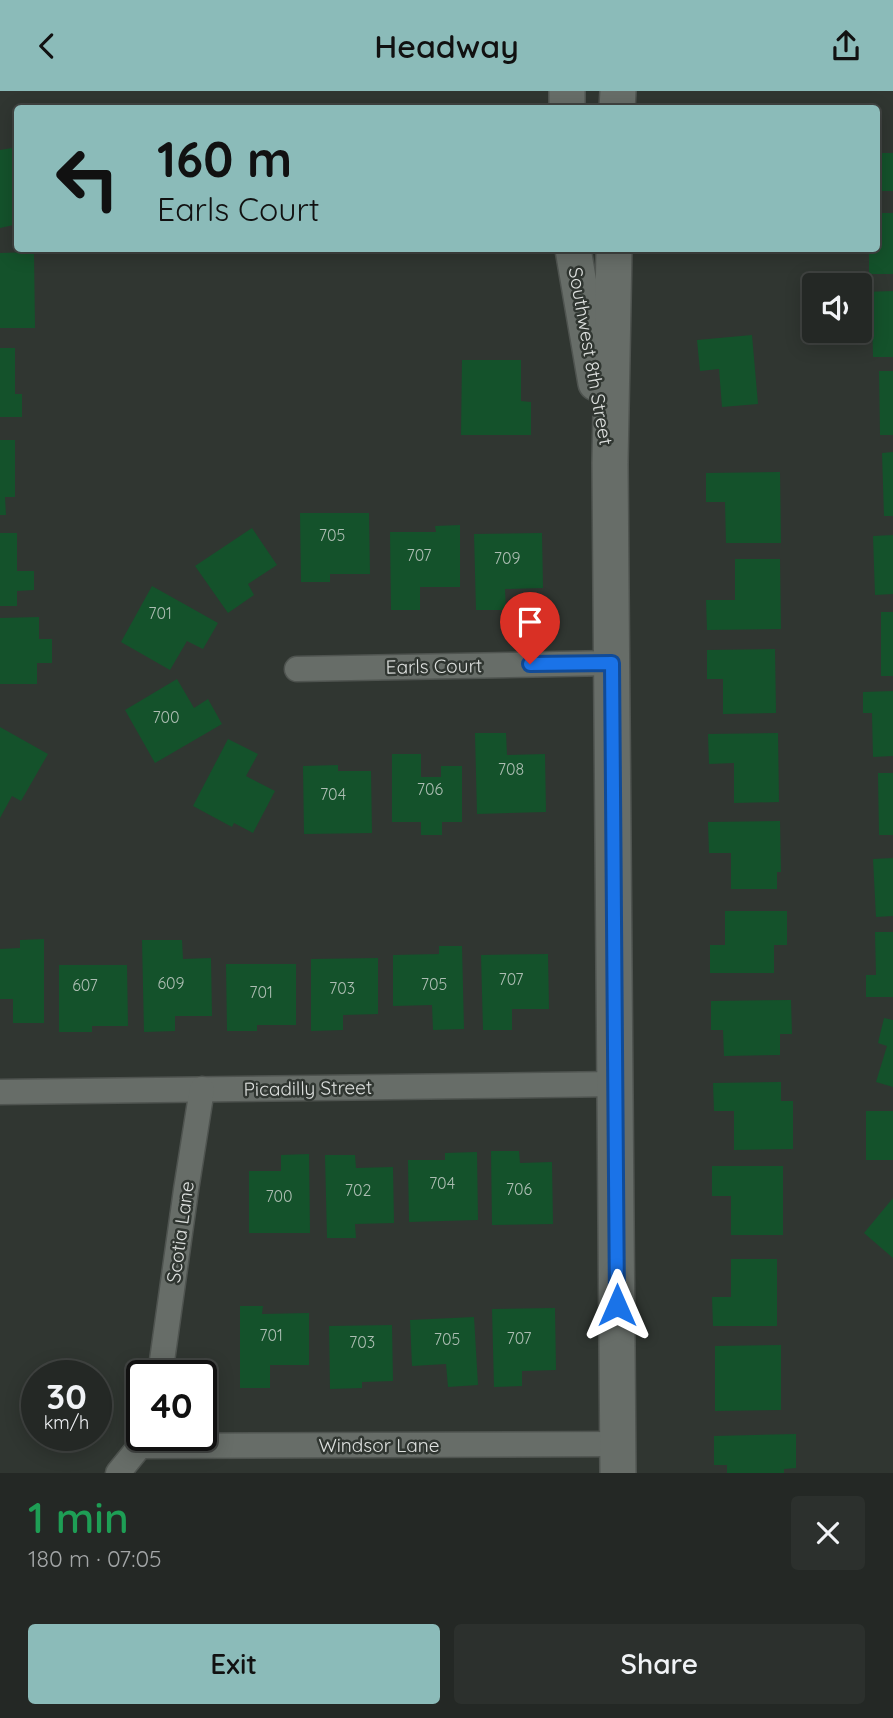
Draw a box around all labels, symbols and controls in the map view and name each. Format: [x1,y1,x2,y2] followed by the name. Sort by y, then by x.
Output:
[374,26,519,66] text: Headway
[28,27,66,65] icon: back
[827,27,865,65] icon: share
[157,128,292,189] text: 160 m
[42,133,133,224] icon: left
[157,189,320,229] text: Earls Court
[564,265,618,447] street label: Southwest 8th Street
[802,273,872,343] map controls
[802,273,872,343] button: sound
[319,525,345,545] house number: 705
[406,545,432,565] house number: 707
[494,548,520,568] house number: 709
[500,592,560,664] pin
[148,603,172,623] house number: 701
[511,603,549,641] icon: arrive
[386,653,482,679] street label: Earls Court
[152,707,180,727] house number: 700
[498,759,524,779] house number: 708
[417,779,444,799] house number: 706
[320,784,346,804] house number: 704
[498,969,524,989] house number: 707
[157,973,185,993] house number: 609
[421,974,447,994] house number: 705
[72,975,98,995] house number: 607
[329,978,355,998] house number: 703
[249,982,273,1002] house number: 701
[243,1075,373,1101] street label: Picadilly Street
[429,1173,455,1193] house number: 704
[506,1179,533,1199] house number: 706
[161,1180,199,1284] street label: Scotia Lane
[345,1180,371,1200] house number: 702
[265,1186,293,1206] house number: 700
[580,1268,654,1342] position arrow
[259,1325,283,1345] house number: 701
[506,1328,532,1348] house number: 707
[434,1329,460,1349] house number: 705
[349,1332,375,1352] house number: 703
[126,1360,217,1451] speed limit sign: 40
[46,1374,87,1418] text: 30
[44,1411,89,1434] text: km/h
[318,1433,440,1457] street label: Windsor Lane
[28,1491,129,1544] text: 1 min
[791,1496,865,1570] button: close
[28,1544,162,1573] text: 180 m · 07:05
[28,1624,440,1704] button: Exit
[454,1624,865,1704] button: Share

